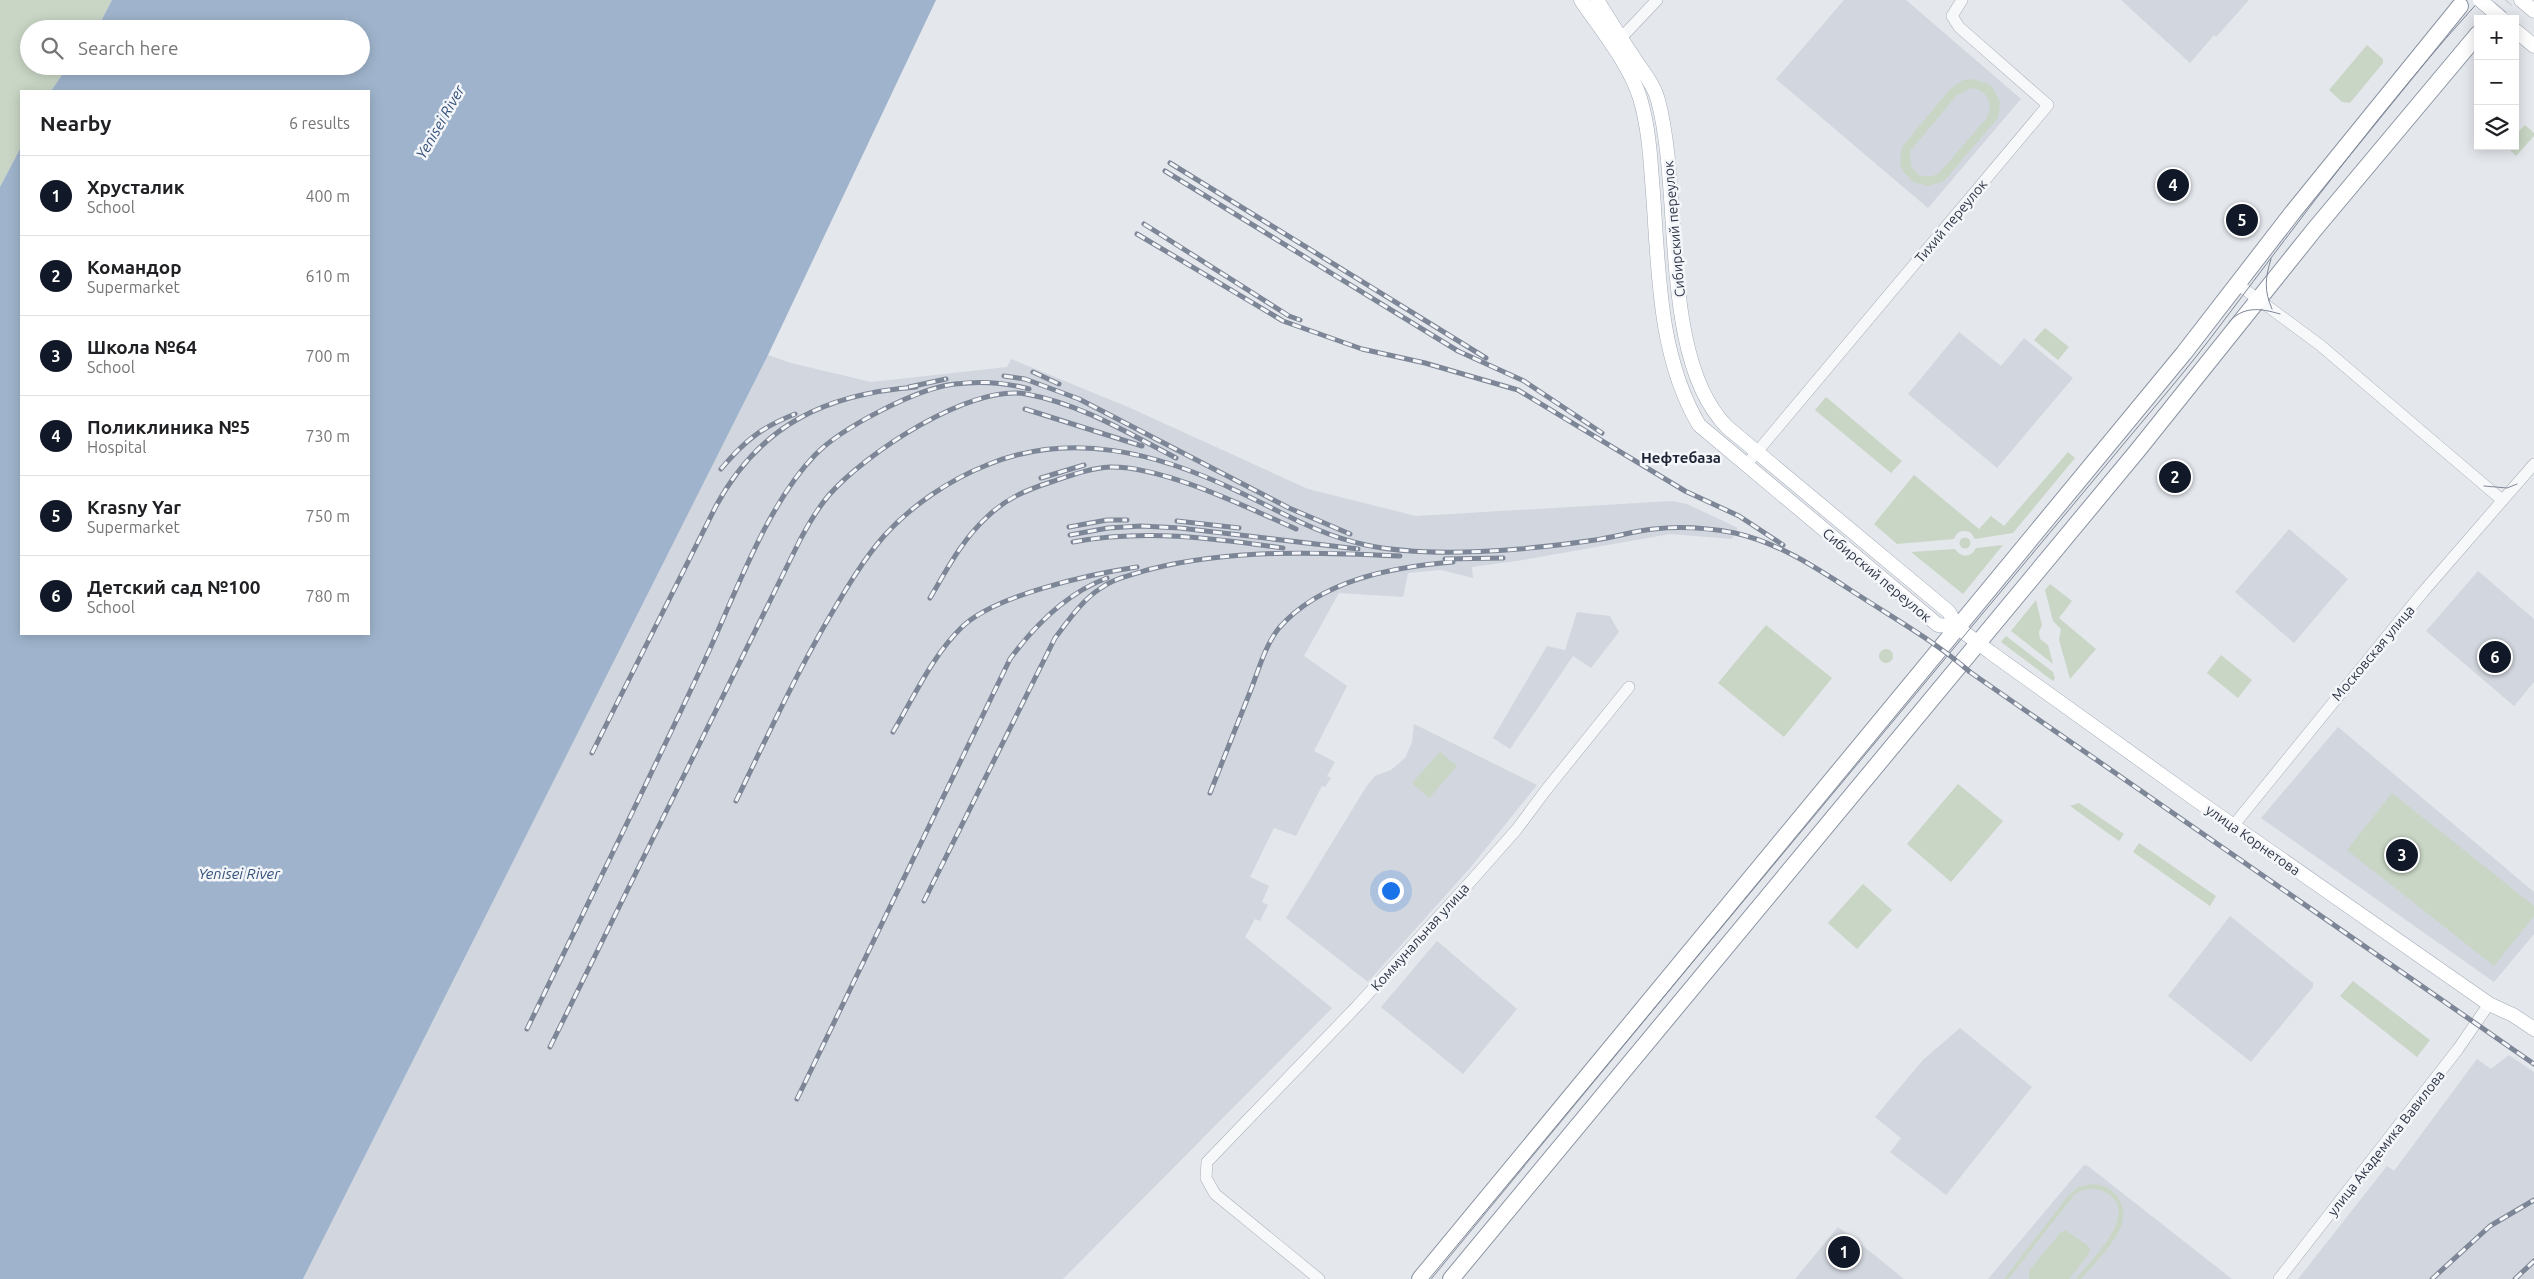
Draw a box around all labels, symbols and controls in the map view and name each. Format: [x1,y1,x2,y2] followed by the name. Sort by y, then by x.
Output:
[2474,15,2519,150] map controls
[2474,15,2519,60] button: +
[20,20,370,75] search box
[38,34,66,62] icon: search
[78,37,178,59] text: Search here
[2474,60,2519,105] button: −
[412,81,468,162] water label: Yenisei River
[2474,105,2519,150] button: layers
[40,111,111,135] text: Nearby
[289,114,350,132] text: 6 results
[1660,160,1688,298] street label: Сибирский переулок
[2157,166,2189,204] pin: 4
[87,176,184,198] text: Хрусталик
[1911,176,1991,266] street label: Тихий переулок
[51,187,61,205] text: 1
[305,187,350,205] text: 400 m
[87,198,135,216] text: School
[2226,201,2258,239] pin: 5
[87,256,182,278] text: Командор
[51,267,61,285] text: 2
[305,267,350,285] text: 610 m
[87,278,180,296] text: Supermarket
[87,336,197,358] text: Школа №64
[51,347,61,365] text: 3
[305,347,350,365] text: 700 m
[87,358,135,376] text: School
[87,416,250,438] text: Поликлиника №5
[51,427,61,445] text: 4
[305,427,350,445] text: 730 m
[87,438,146,456] text: Hospital
[1641,449,1721,466] district label: Нефтебаза
[2159,458,2191,496] pin: 2
[87,496,181,518] text: Krasny Yar
[51,507,61,525] text: 5
[305,507,350,525] text: 750 m
[87,518,180,536] text: Supermarket
[1819,525,1935,625] street label: Сибирский переулок
[87,576,260,598] text: Детский сад №100
[51,587,61,605] text: 6
[305,587,350,605] text: 780 m
[87,598,135,616] text: School
[2328,602,2418,704] street label: Московская улица
[2479,638,2511,676] pin: 6
[2203,801,2303,879] street label: улица Корнетова
[2386,836,2418,874] pin: 3
[198,865,281,882] water label: Yenisei River
[1378,878,1404,904] your location
[1368,880,1472,994] street label: Коммунальная улица
[2324,1067,2448,1219] street label: улица Академика Вавилова
[1828,1233,1860,1271] pin: 1

